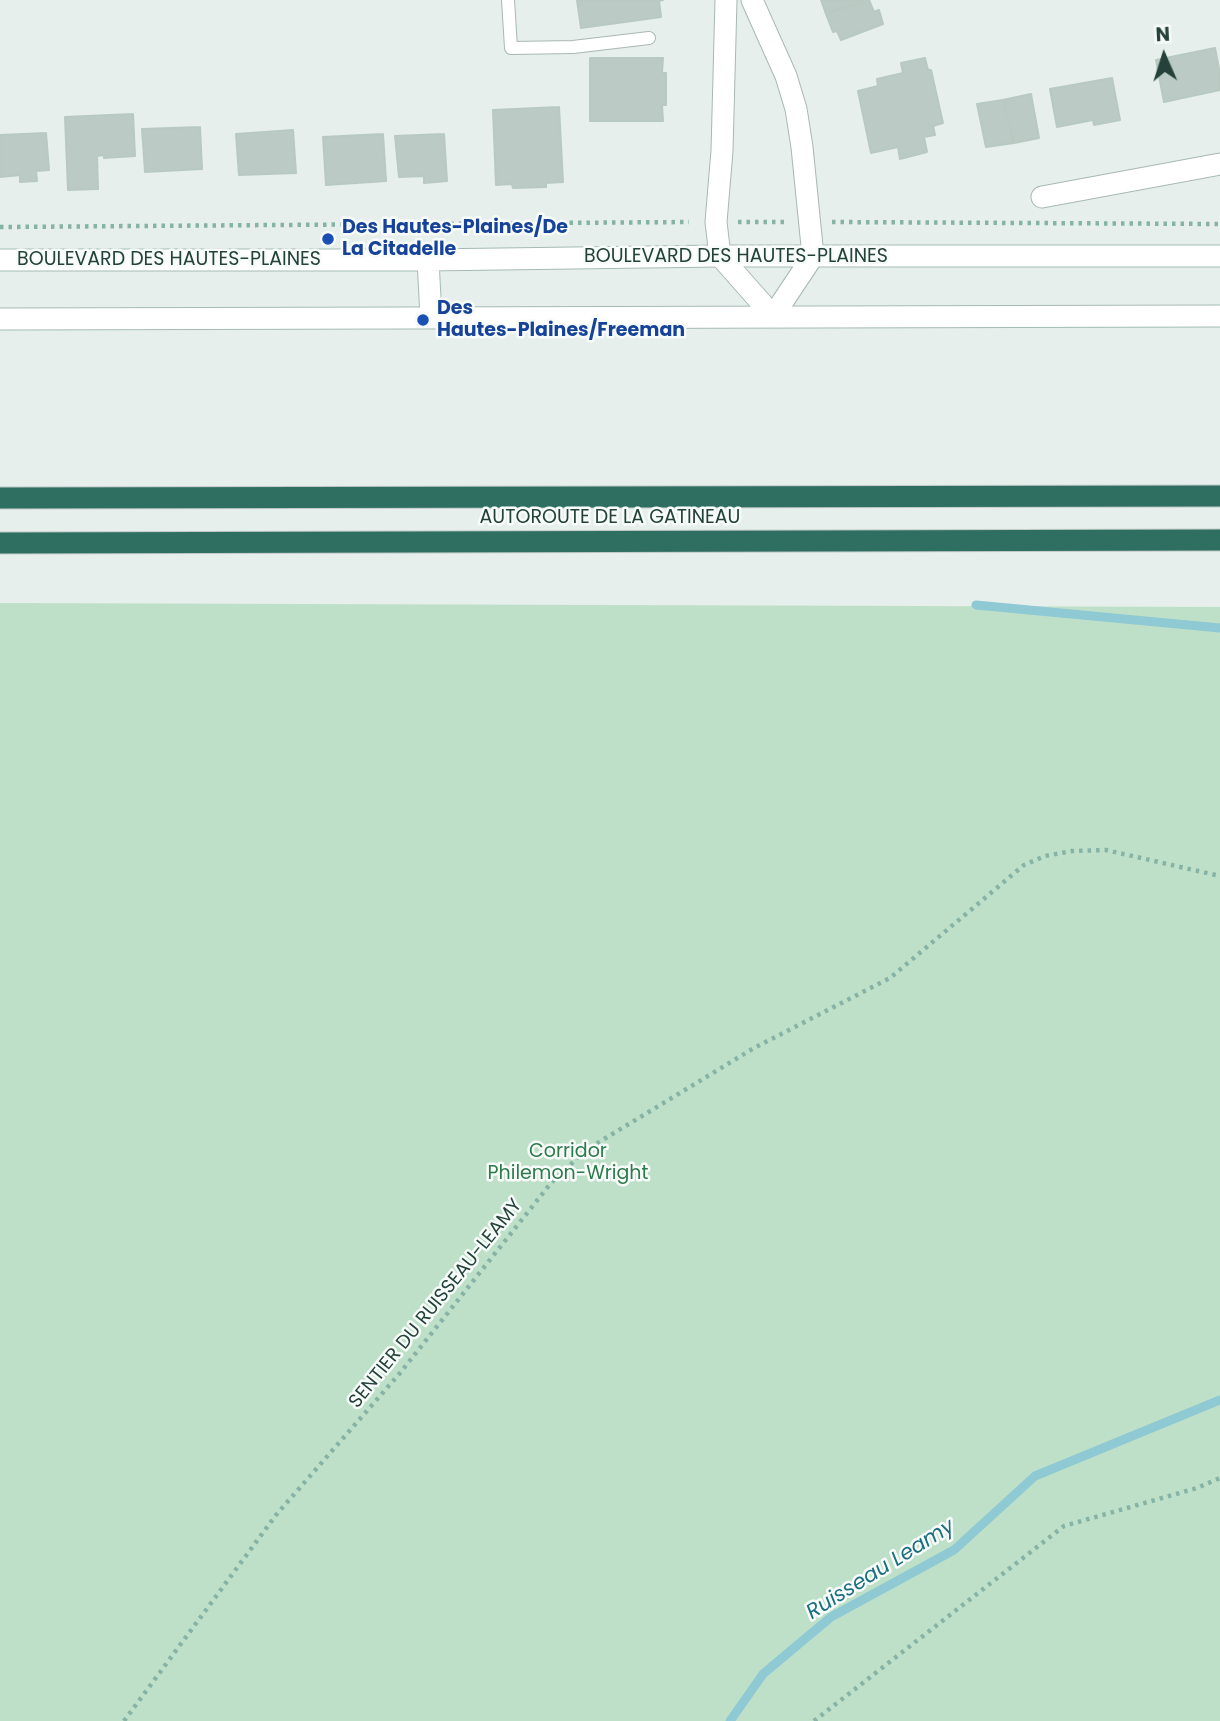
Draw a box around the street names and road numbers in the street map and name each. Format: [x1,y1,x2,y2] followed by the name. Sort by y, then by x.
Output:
[584,246,888,268] street label: BOULEVARD DES HAUTES-PLAINES
[17,249,321,271] street label: BOULEVARD DES HAUTES-PLAINES
[480,507,740,529] street label: AUTOROUTE DE LA GATINEAU
[345,1195,527,1413] street label: SENTIER DU RUISSEAU-LEAMY

